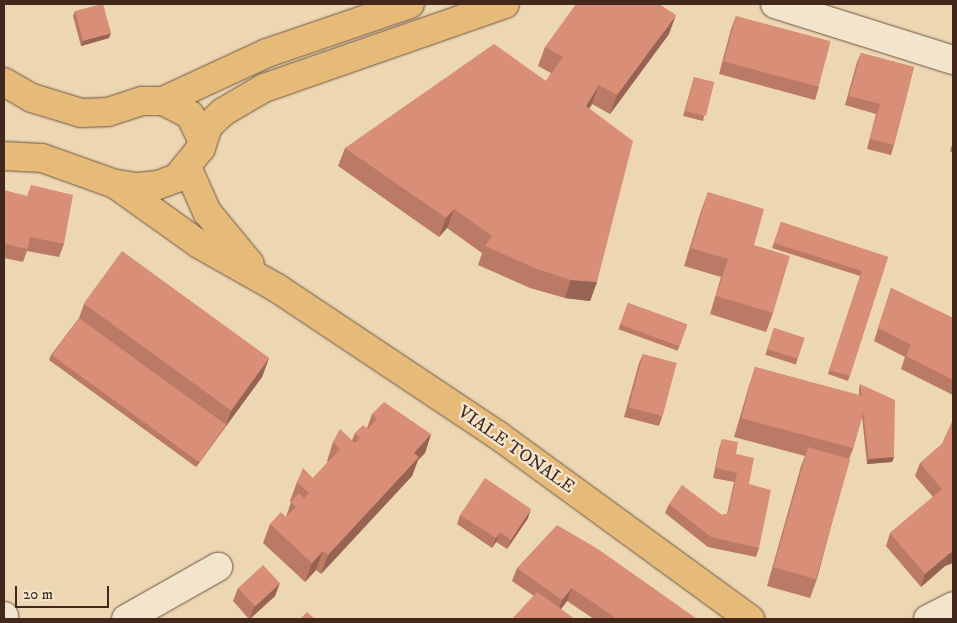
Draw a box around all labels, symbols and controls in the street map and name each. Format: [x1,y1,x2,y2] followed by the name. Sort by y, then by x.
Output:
[453,402,579,498] street label: VIALE TONALE
[18,576,111,608] scale bar
[23,585,53,604] text: 20 m

